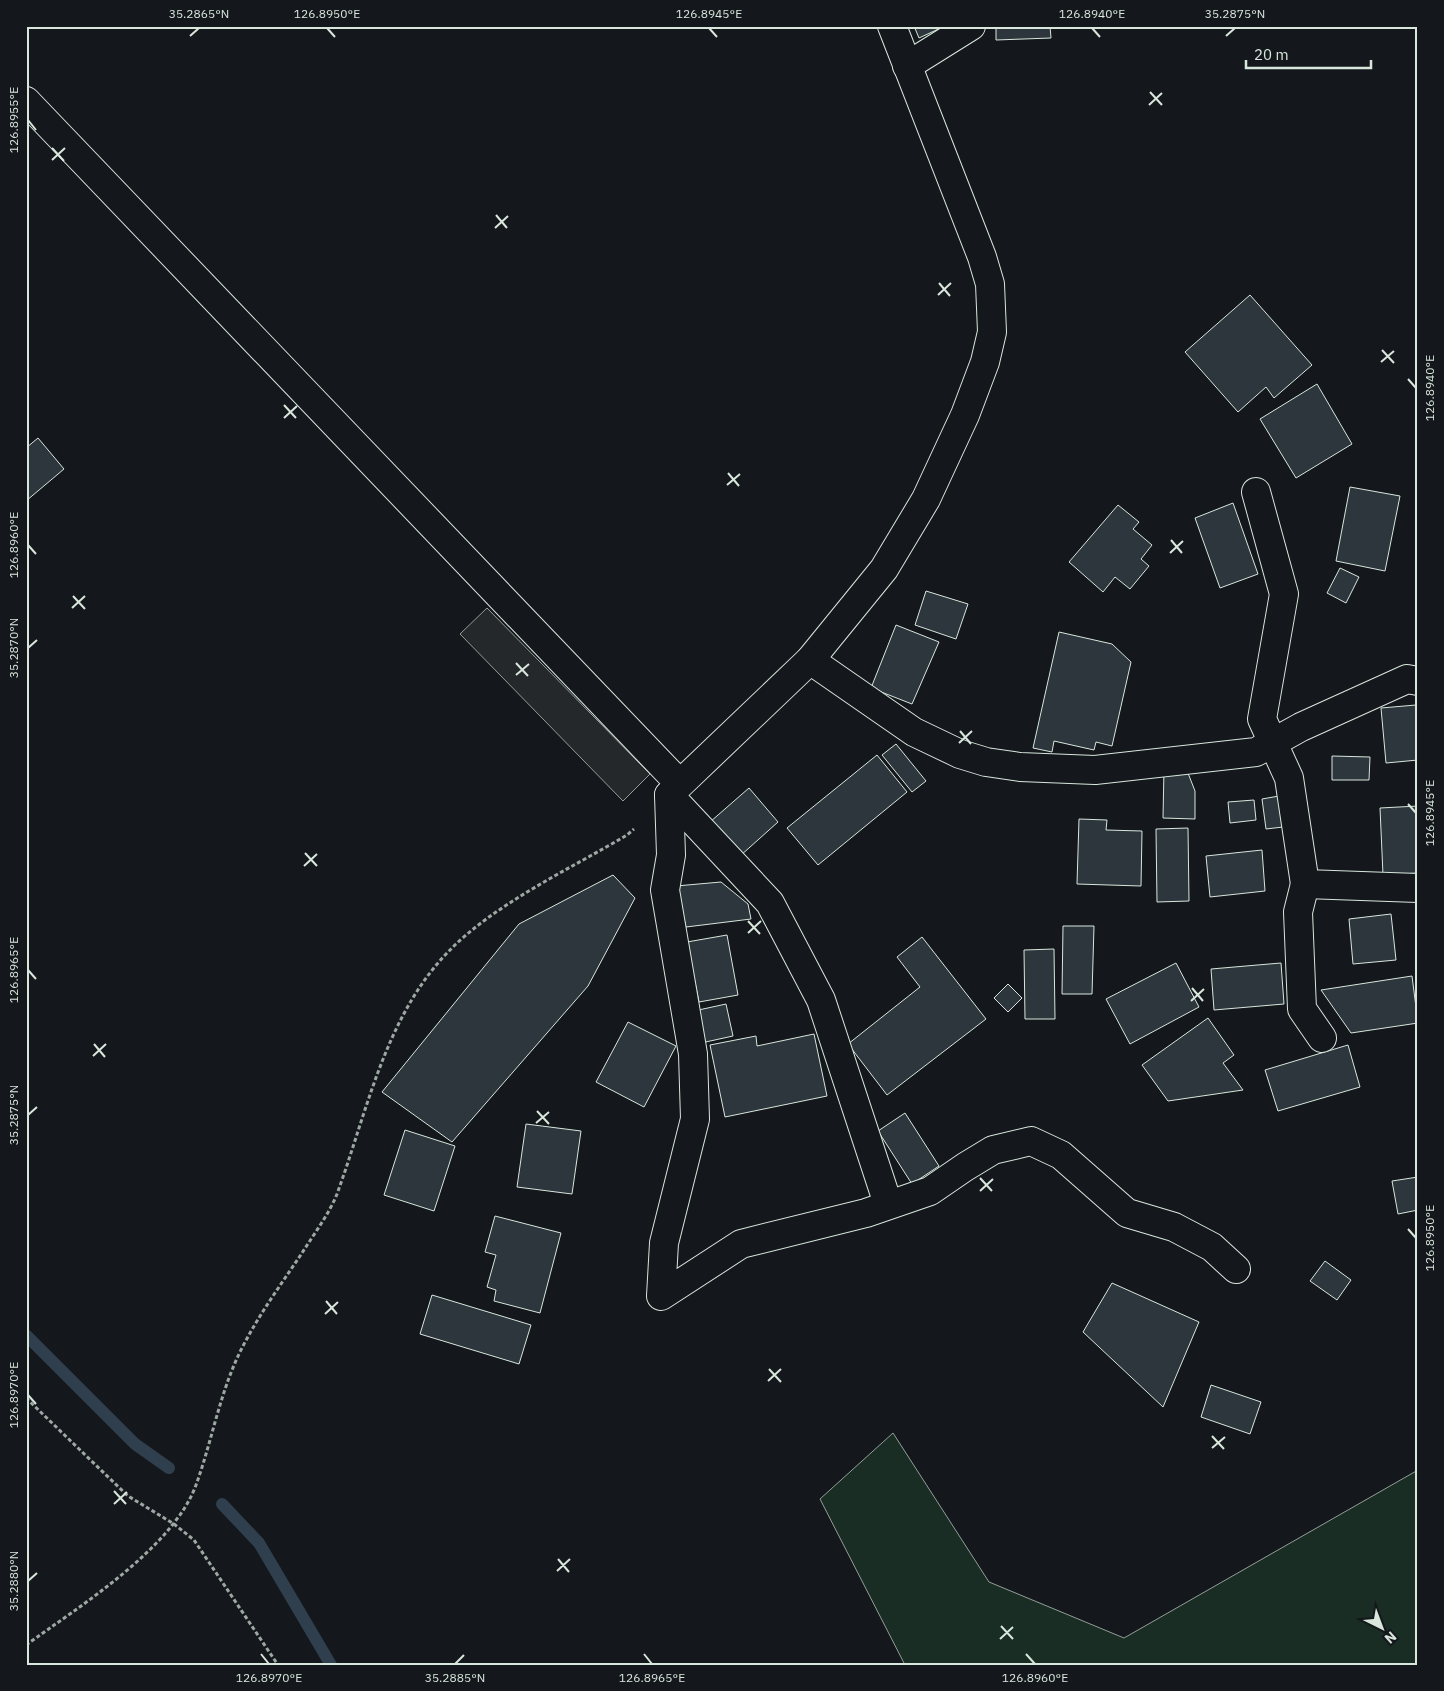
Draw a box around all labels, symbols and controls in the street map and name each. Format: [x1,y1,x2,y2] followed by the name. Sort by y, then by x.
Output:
[169,6,229,21] text: 35.2865°N
[294,6,360,21] text: 126.8950°E
[676,6,742,21] text: 126.8945°E
[1059,6,1125,21] text: 126.8940°E
[1205,6,1265,21] text: 35.2875°N
[1246,38,1372,70] scale bar
[1254,45,1289,64] text: 20 m
[6,87,21,153] text: 126.8955°E
[1422,355,1437,421] text: 126.8940°E
[6,512,21,578] text: 126.8960°E
[6,618,21,678] text: 35.2870°N
[1422,780,1437,846] text: 126.8945°E
[6,937,21,1003] text: 126.8965°E
[6,1085,21,1145] text: 35.2875°N
[1422,1205,1437,1271] text: 126.8950°E
[6,1362,21,1428] text: 126.8970°E
[6,1551,21,1611] text: 35.2880°N
[1356,1604,1406,1654] north arrow
[1381,1628,1400,1648] text: N
[236,1670,302,1685] text: 126.8970°E
[425,1670,485,1685] text: 35.2885°N
[619,1670,685,1685] text: 126.8965°E
[1002,1670,1068,1685] text: 126.8960°E

